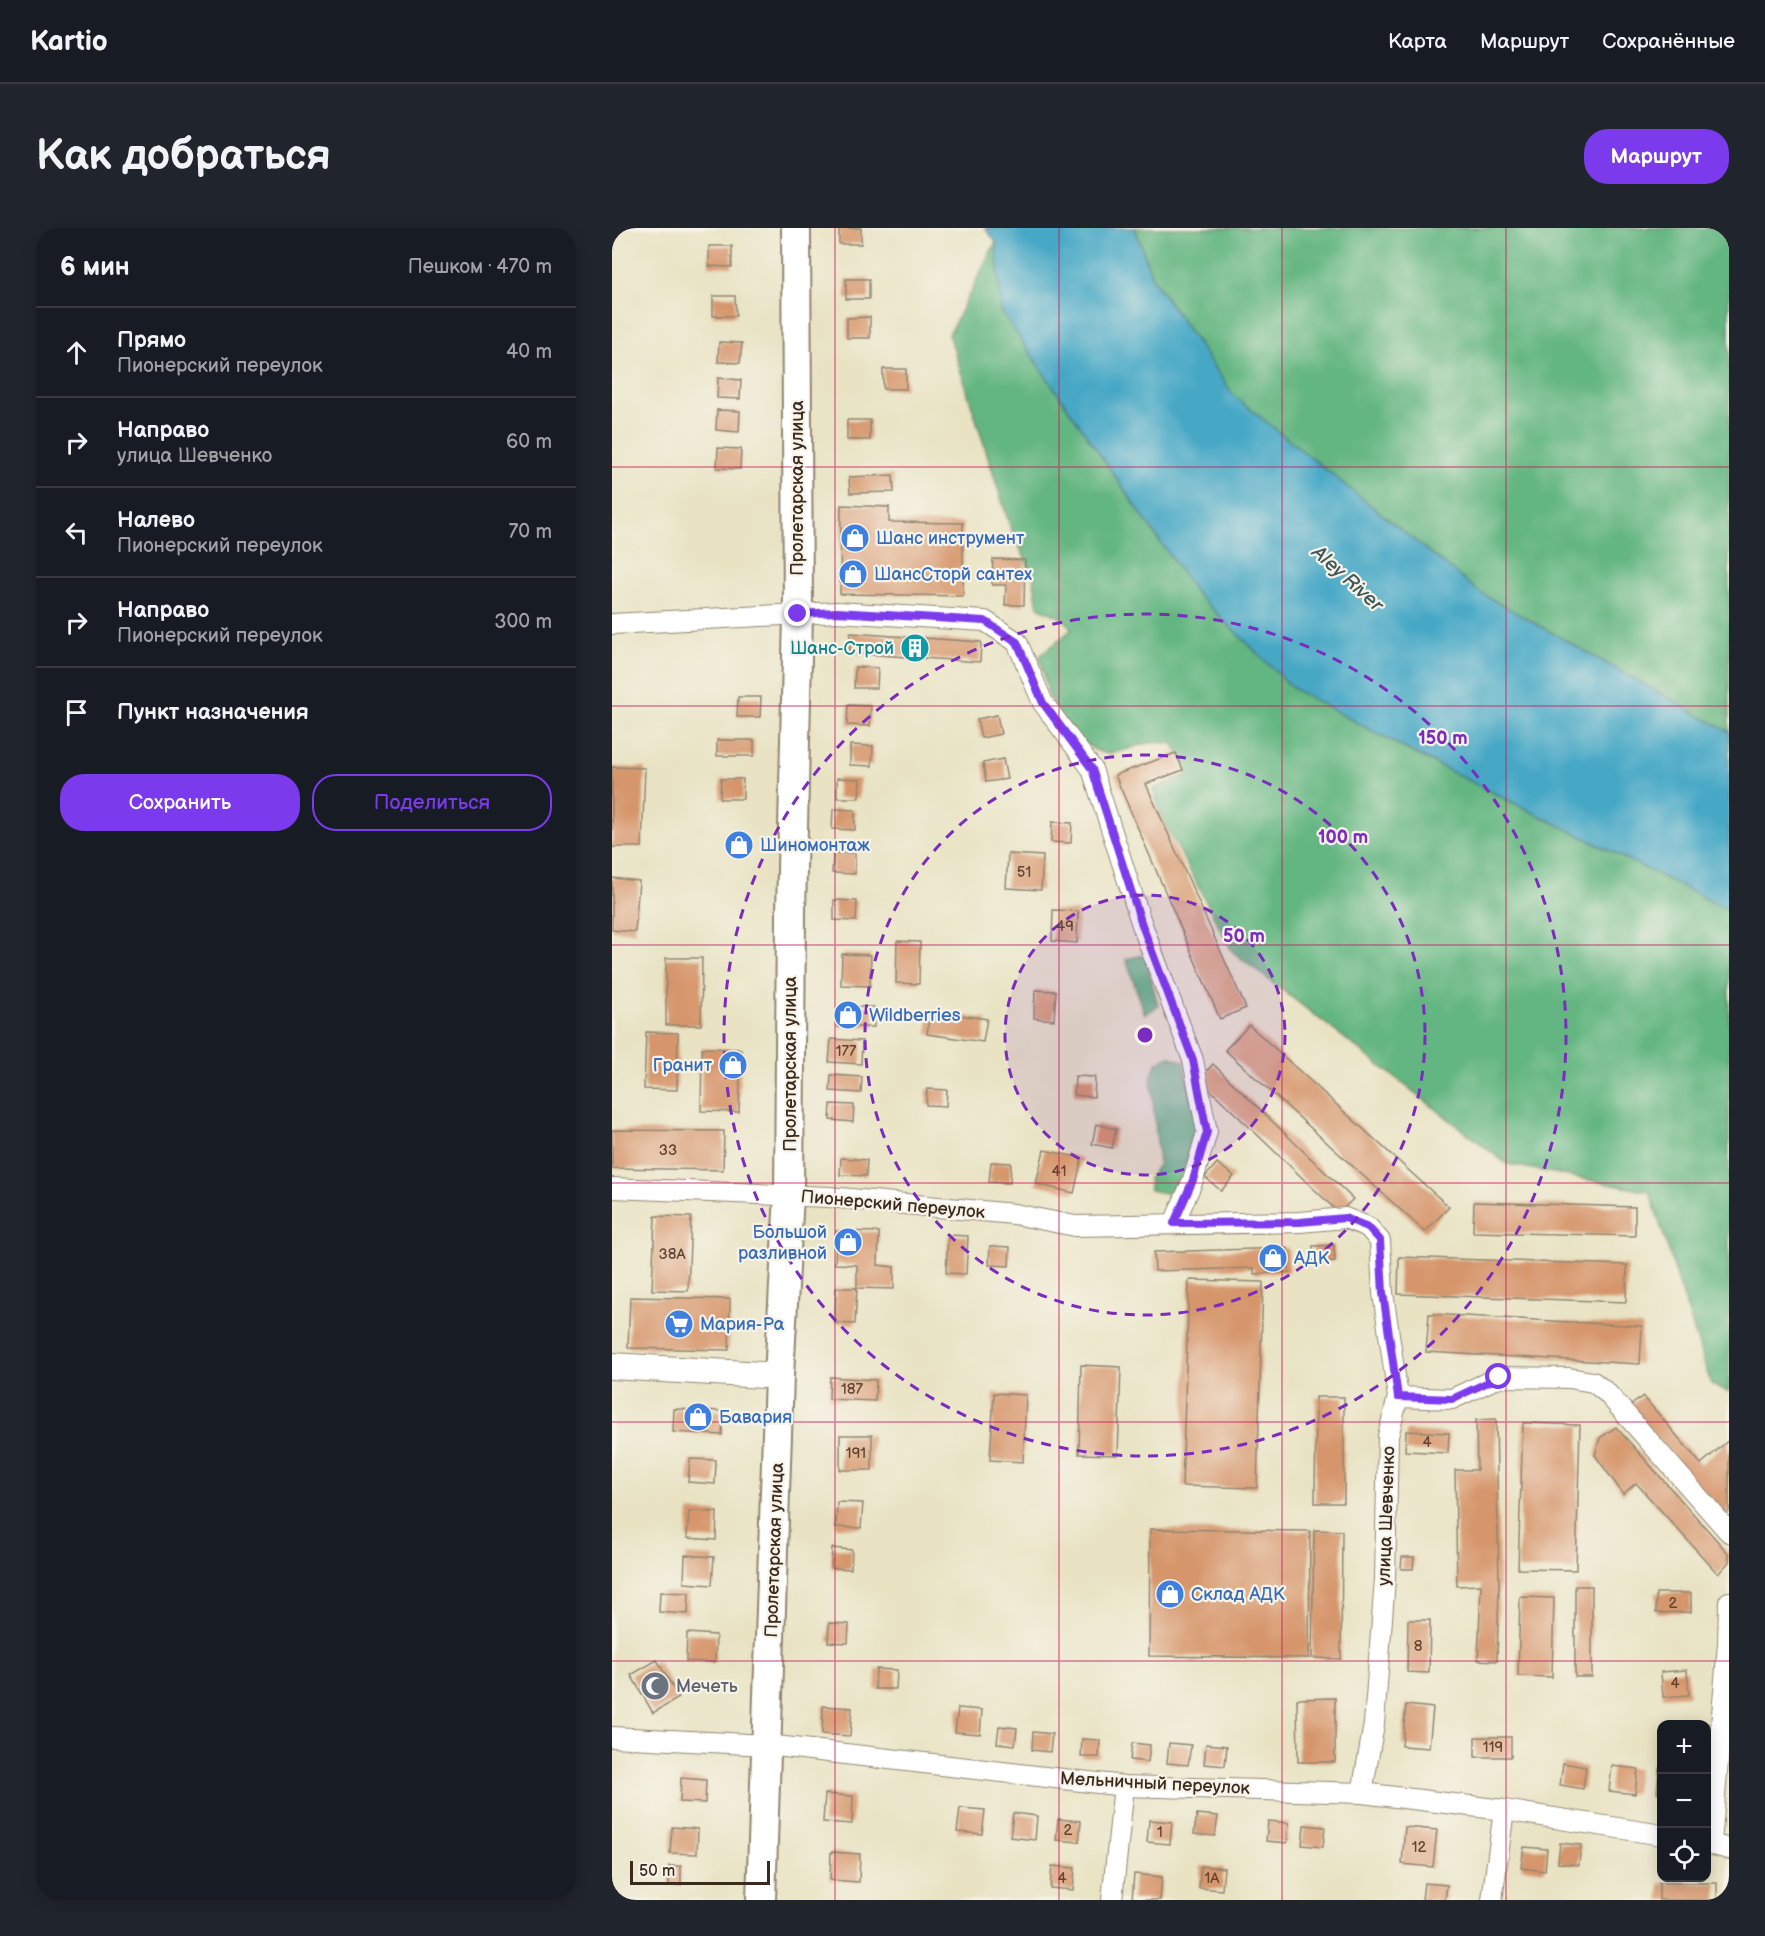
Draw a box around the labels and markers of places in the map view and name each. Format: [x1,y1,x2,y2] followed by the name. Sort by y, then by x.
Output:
[839,522,871,554] shop icon: Шанс инструмент
[876,528,1025,549] place label: Шанс инструмент
[837,558,869,590] shop icon: ШансСторй сантех
[874,564,1032,585] place label: ШансСторй сантех
[899,632,931,664] building icon: Шанс-Строй
[790,638,894,659] place label: Шанс-Строй
[723,829,755,861] shop icon: Шиномонтаж
[760,835,870,856] place label: Шиномонтаж
[832,999,864,1031] shop icon: Wildberries
[869,1005,961,1026] place label: Wildberries
[1135,1025,1155,1045] centre of rings
[717,1049,749,1081] shop icon: Гранит
[653,1055,713,1076] place label: Гранит
[738,1222,827,1264] place label: Большой разливной
[832,1226,864,1258] shop icon: Большой разливной
[1257,1242,1289,1274] shop icon: АДК
[1293,1248,1330,1269] place label: АДК
[663,1308,695,1340] supermarket icon: Мария-Ра
[700,1314,785,1335] place label: Мария-Ра
[682,1401,714,1433] shop icon: Бавария
[719,1407,792,1428] place label: Бавария
[1154,1578,1186,1610] shop icon: Склад АДК
[1191,1584,1285,1605] place label: Склад АДК
[639,1670,671,1702] mosque icon: Мечеть
[676,1676,738,1697] place label: Мечеть

